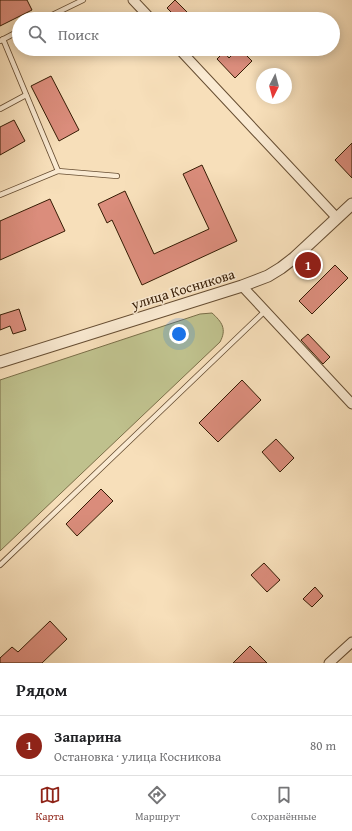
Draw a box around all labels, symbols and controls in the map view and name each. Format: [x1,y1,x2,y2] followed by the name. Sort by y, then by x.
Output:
[12,12,340,56] search box
[26,23,48,45] icon: search
[58,24,99,45] text: Поиск
[256,68,292,104] north arrow
[295,250,321,280] pin: 1
[128,264,238,315] street label: улица Косникова
[169,324,189,344] your location
[16,677,67,702] text: Рядом
[54,726,122,747] text: Запарина
[26,736,32,755] text: 1
[310,736,336,755] text: 80 m
[54,747,221,766] text: Остановка · улица Косникова
[35,784,64,824] tab: Карта
[135,784,180,824] tab: Маршрут
[251,784,316,824] tab: Сохранённые

